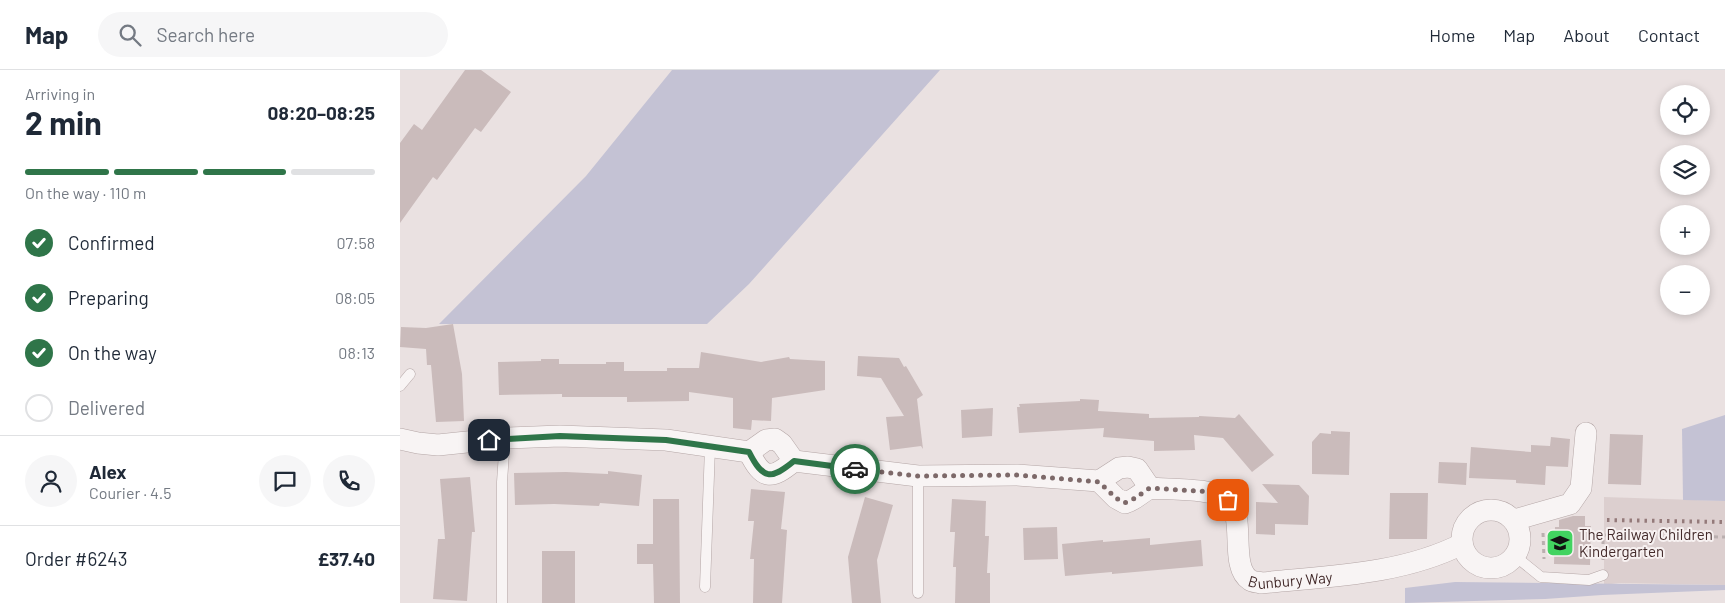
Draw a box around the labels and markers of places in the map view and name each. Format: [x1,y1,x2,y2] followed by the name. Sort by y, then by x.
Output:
[468,419,510,461] pin
[1207,479,1249,521] pin
[1579,525,1713,560] place label: The Railway Children Kindergarten
[1545,528,1575,558] school or university icon: The Railway Children Kindergarten

